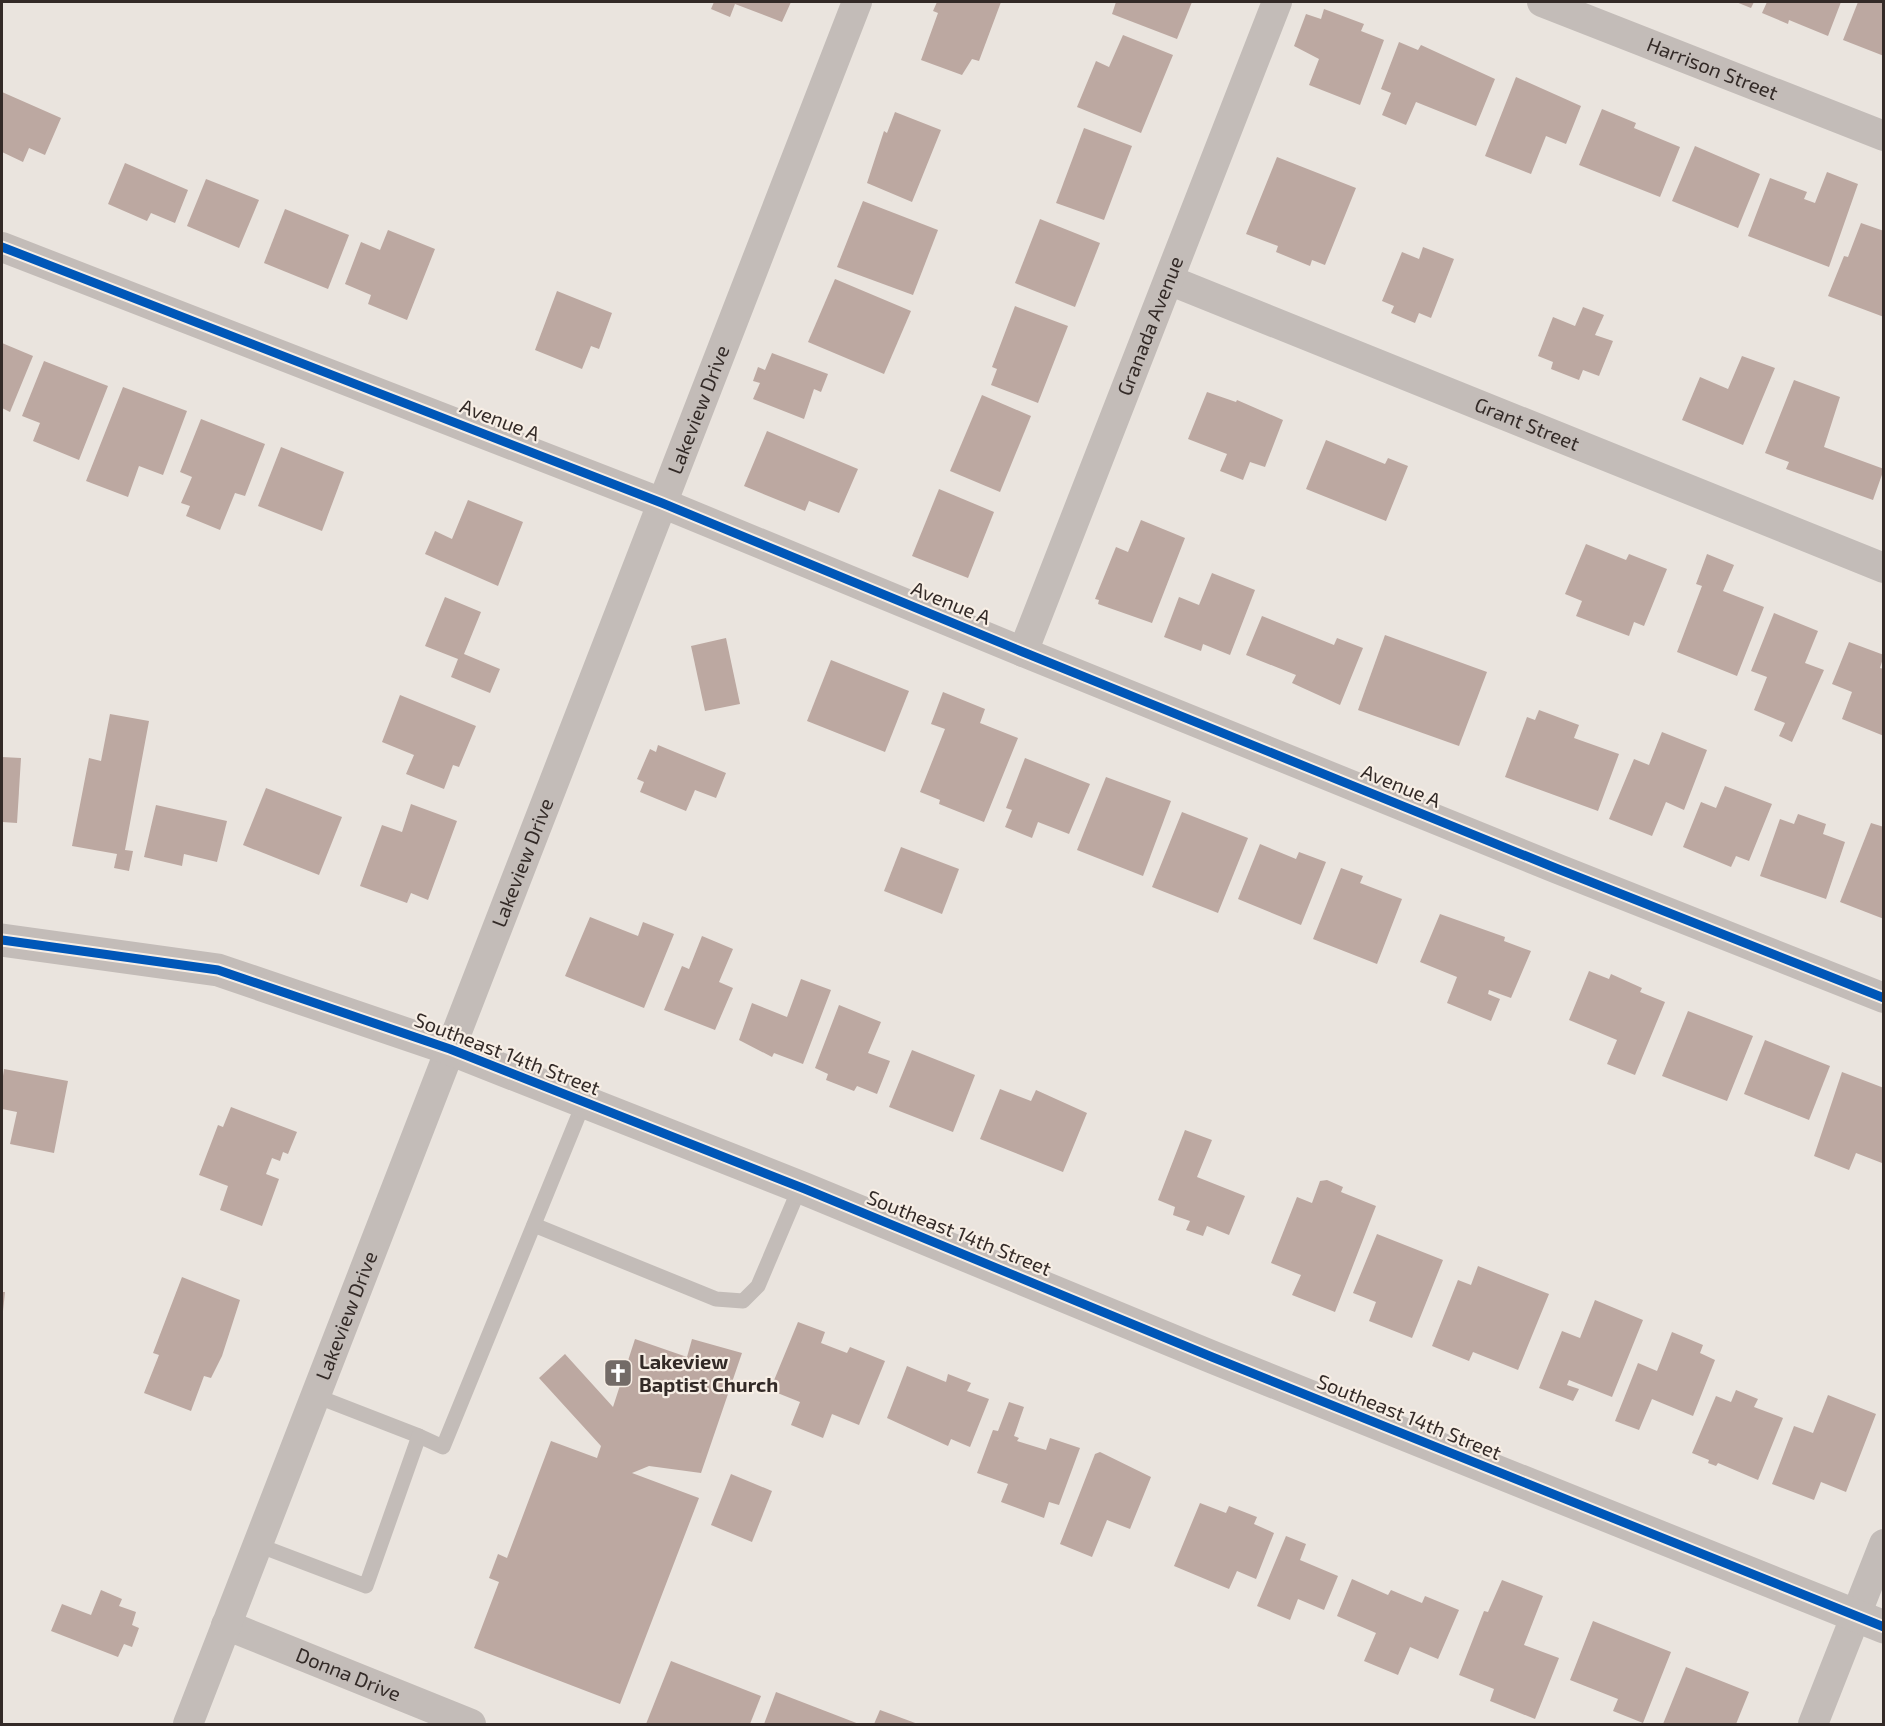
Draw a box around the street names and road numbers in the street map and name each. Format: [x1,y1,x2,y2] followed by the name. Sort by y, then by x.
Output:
[1644,31,1782,104] street label: Harrison Street
[1111,252,1188,399] street label: Granada Avenue
[662,341,734,477] street label: Lakeview Drive
[1471,391,1584,455] street label: Grant Street
[457,393,544,445] street label: Avenue A
[908,575,995,629] street label: Avenue A
[1358,758,1445,812] street label: Avenue A
[486,795,558,930] street label: Lakeview Drive
[411,1007,604,1100] street label: Southeast 14th Street
[864,1184,1055,1280] street label: Southeast 14th Street
[310,1248,382,1383] street label: Lakeview Drive
[1314,1368,1505,1464] street label: Southeast 14th Street
[293,1642,405,1705] street label: Donna Drive

